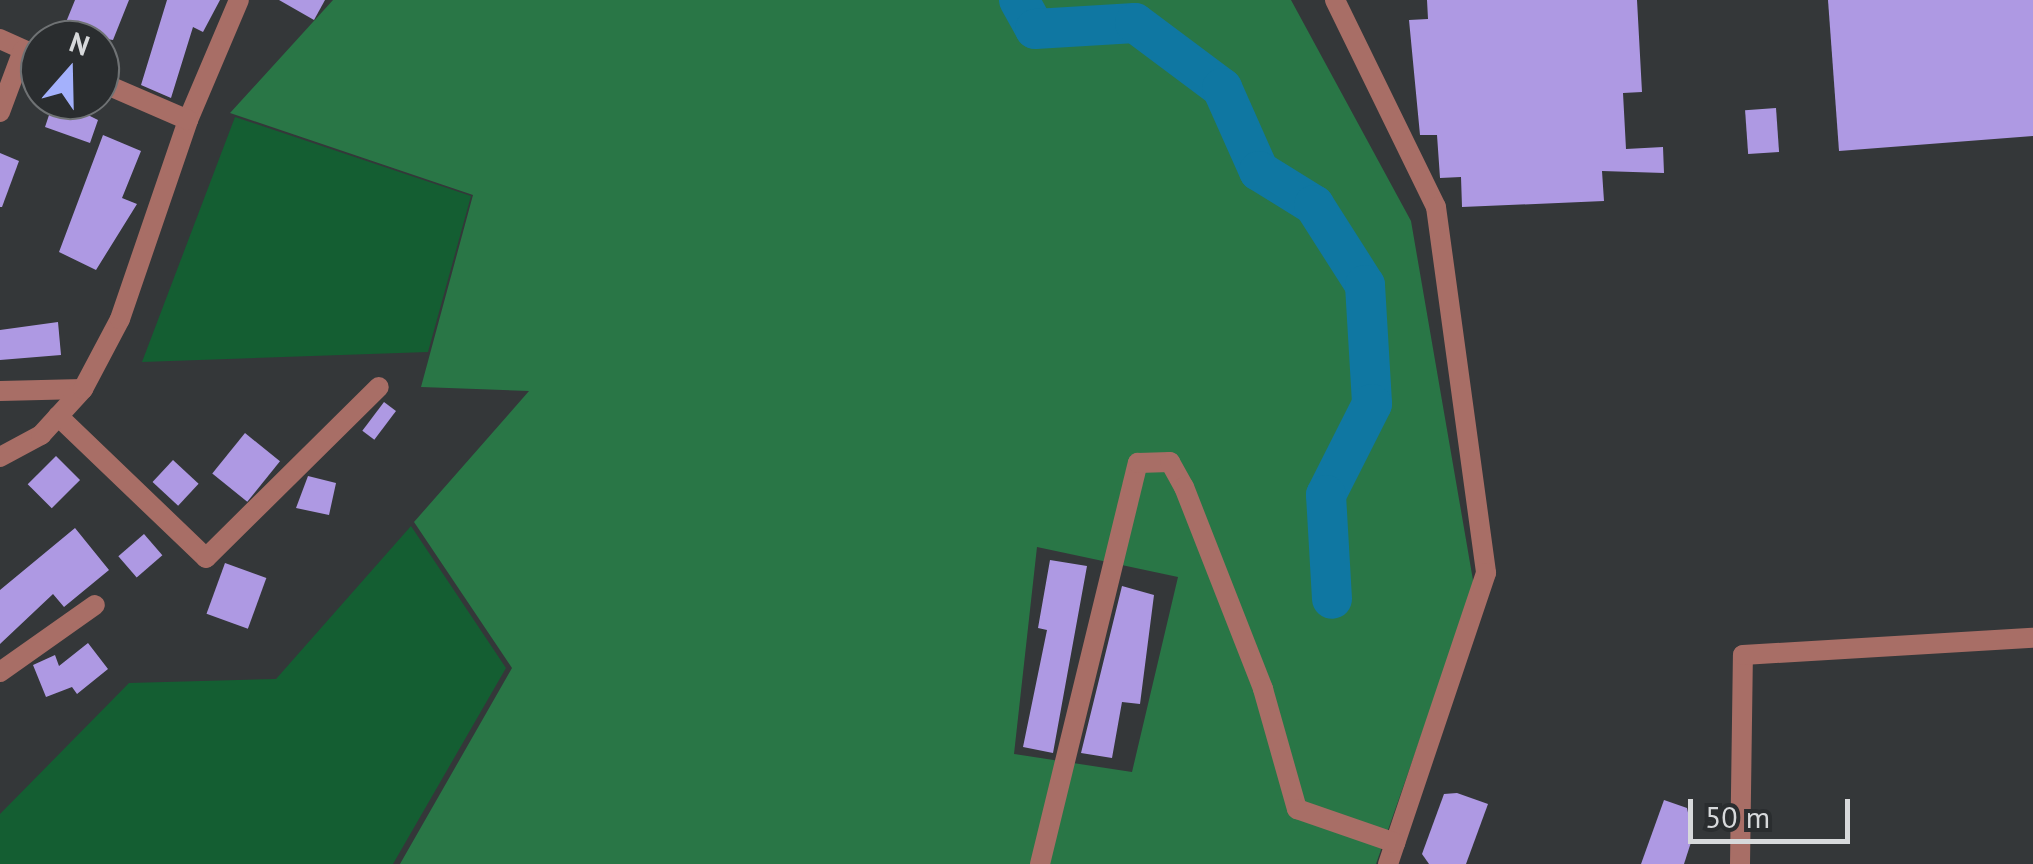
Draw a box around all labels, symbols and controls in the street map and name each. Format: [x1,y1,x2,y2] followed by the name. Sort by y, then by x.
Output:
[20,20,120,120] north arrow
[65,23,95,64] text: N
[1693,779,1856,841] scale bar
[1705,797,1770,836] text: 50 m

